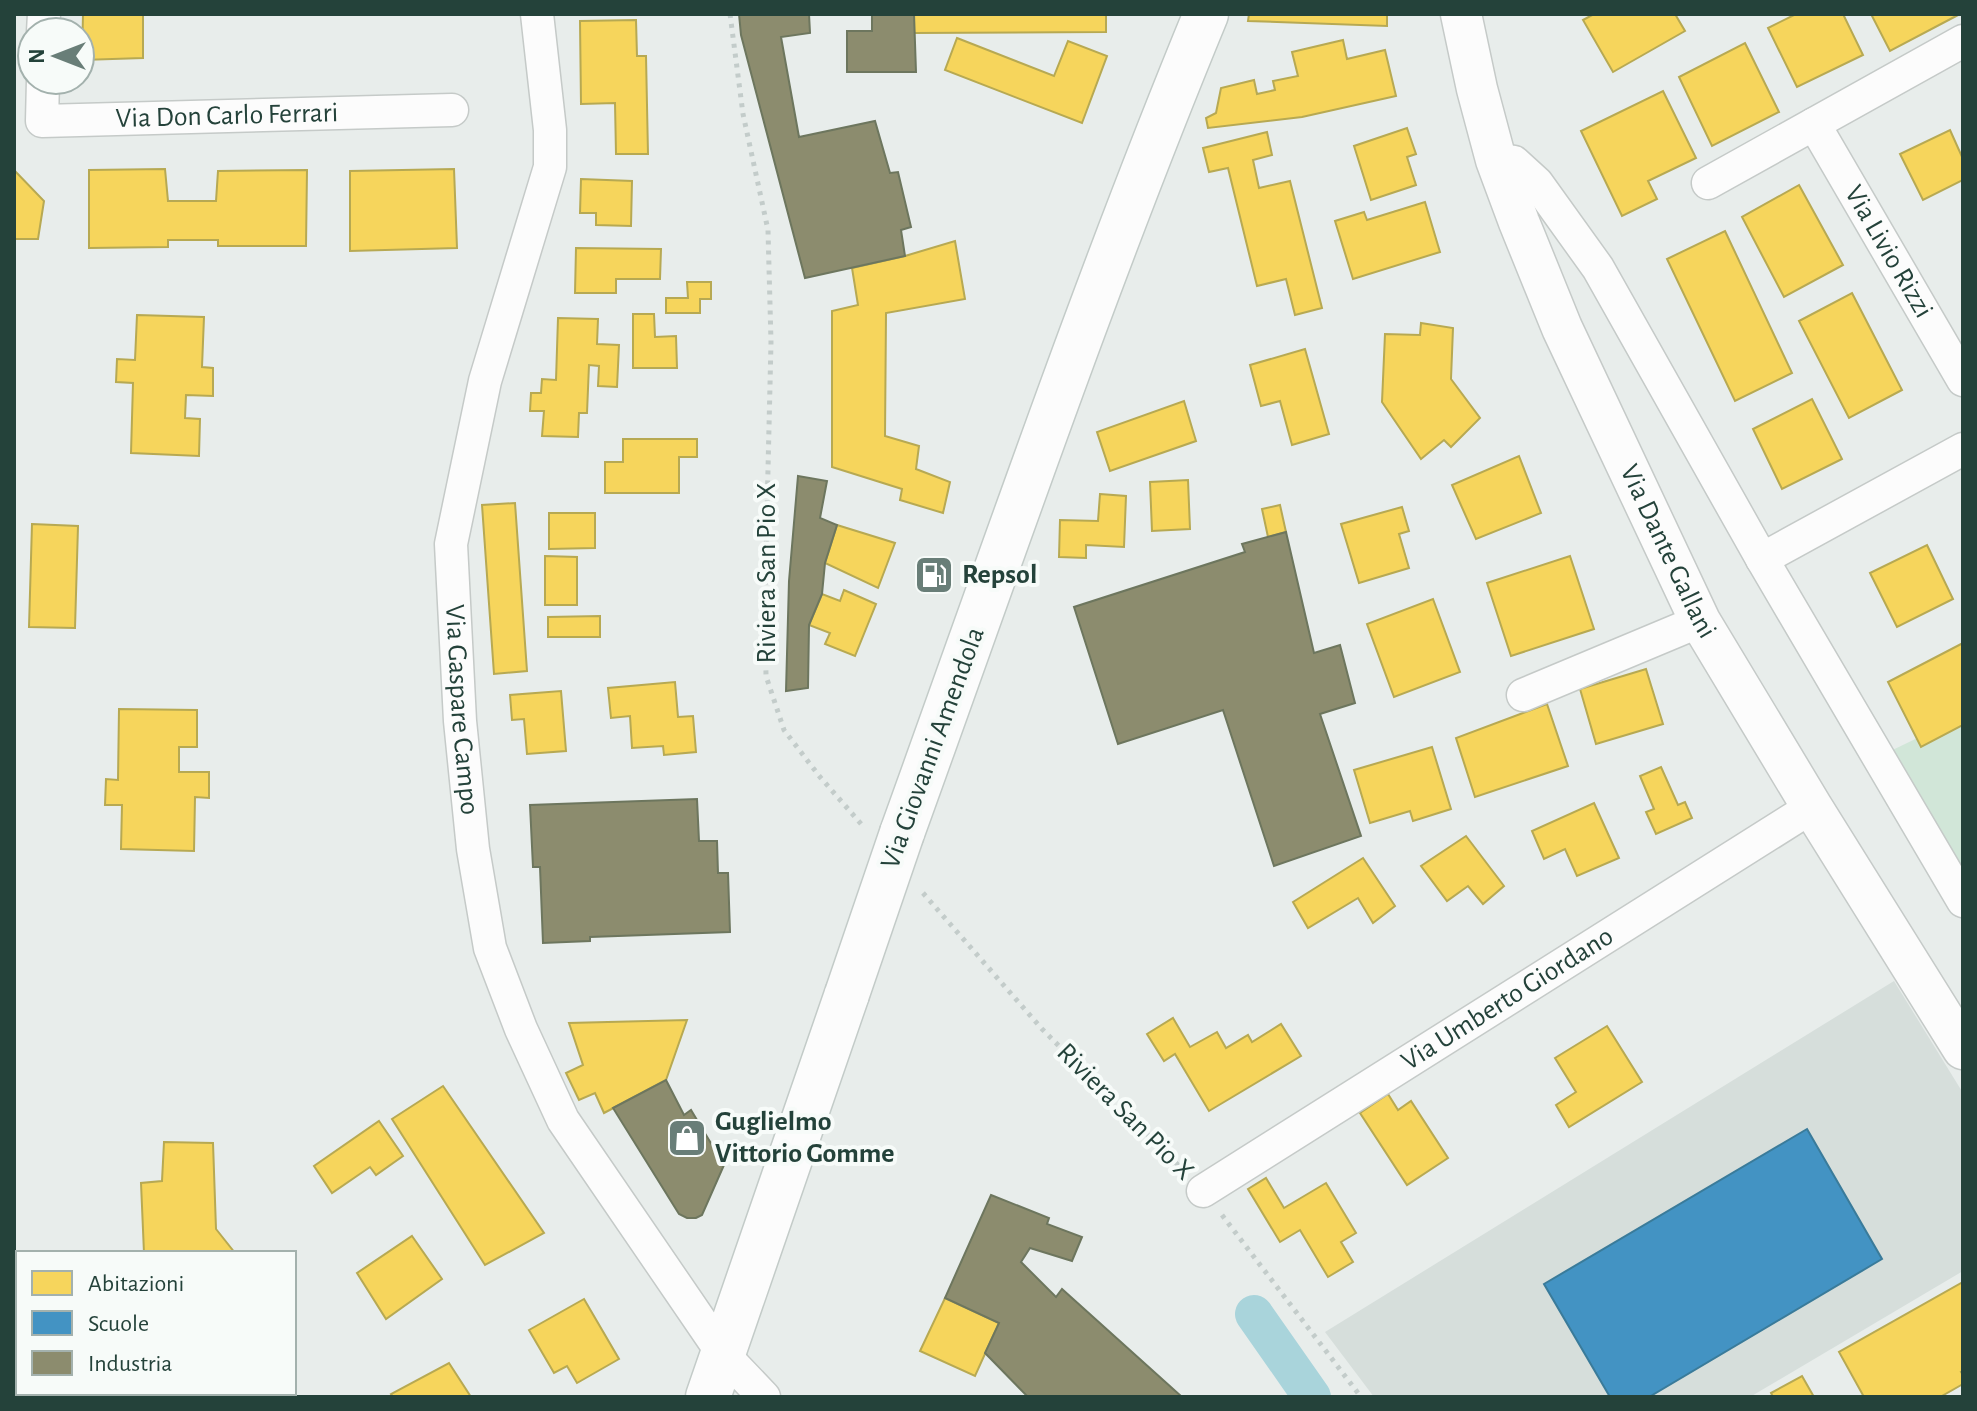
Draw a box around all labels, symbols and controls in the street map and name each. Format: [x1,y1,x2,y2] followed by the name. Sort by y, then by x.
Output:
[16,16,96,96] north arrow
[26,48,48,64] text: N
[115,99,339,133] street label: Via Don Carlo Ferrari
[1839,181,1938,323] street label: Via Livio Rizzi
[1615,460,1721,643] street label: Via Dante Gallani
[753,483,781,663] street label: Riviera San Pio X
[913,554,955,596] fuel station icon: Repsol
[962,561,1037,589] place label: Repsol
[440,604,483,816] street label: Via Gaspare Campo
[876,623,990,873] street label: Via Giovanni Amendola
[1397,922,1618,1076] street label: Via Umberto Giordano
[1051,1038,1199,1186] street label: Riviera San Pio X
[715,1108,894,1168] place label: Guglielmo Vittorio Gomme
[666,1117,708,1159] shop icon: Guglielmo Vittorio Gomme
[16,1251,296,1395] legend
[88,1272,184,1296] text: Abitazioni
[88,1312,149,1336] text: Scuole
[88,1352,172,1376] text: Industria

